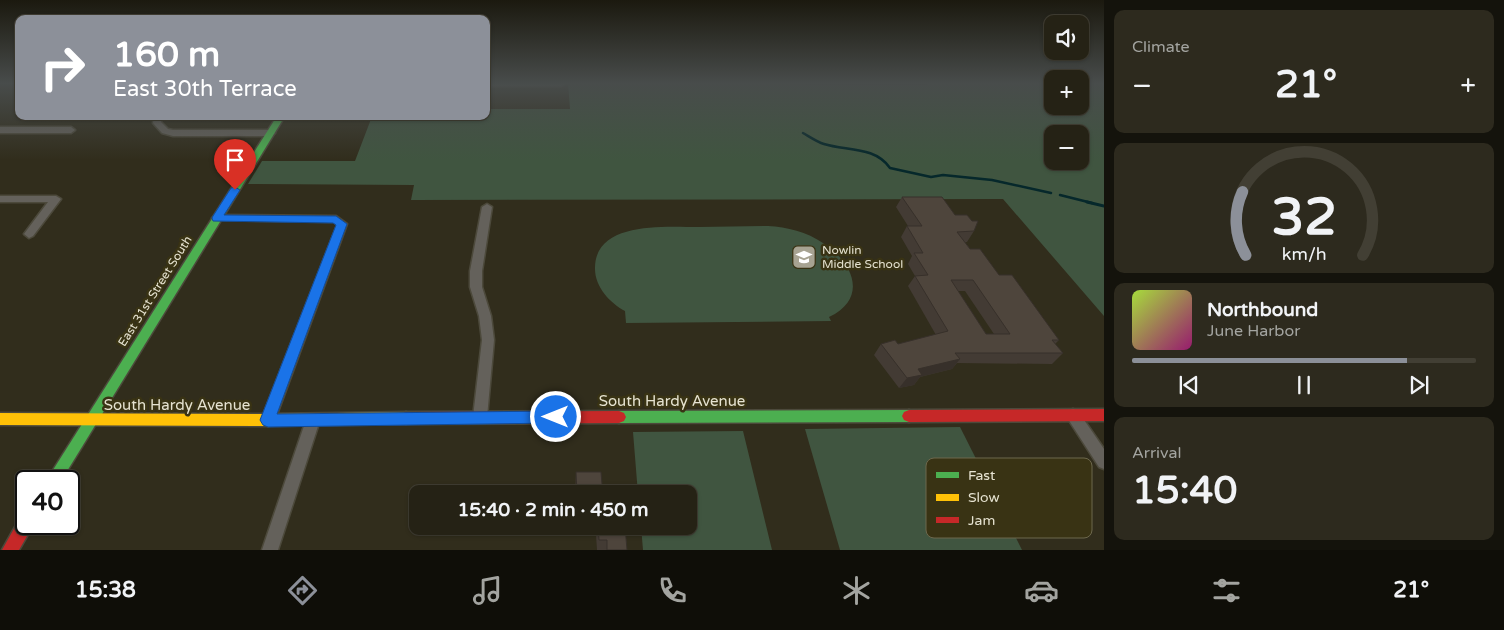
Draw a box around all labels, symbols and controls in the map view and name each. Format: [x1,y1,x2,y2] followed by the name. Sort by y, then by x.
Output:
[1044,15,1089,170] map controls
[1044,15,1089,60] button: sound
[113,34,220,76] text: 160 m
[30,35,95,100] icon: right
[1132,37,1190,57] text: Climate
[1275,62,1337,108] text: 21°
[1132,69,1152,103] text: −
[1460,69,1476,103] text: +
[1044,70,1089,115] button: +
[113,76,297,102] text: East 30th Terrace
[1044,125,1089,170] button: −
[214,139,256,190] pin
[221,146,249,174] icon: arrive
[1271,186,1337,249] text: 32
[115,233,195,349] street label: East 31st Street South
[822,243,903,271] place label: Nowlin Middle School
[791,244,817,270] school or university icon: Nowlin Middle School
[1282,244,1326,265] text: km/h
[1207,299,1318,321] text: Northbound
[1207,321,1300,341] text: June Harbor
[1175,371,1203,399] icon: previous
[1290,371,1318,399] icon: pause
[1405,371,1433,399] icon: next
[529,390,581,442] position arrow
[599,392,745,410] street label: South Hardy Avenue
[104,396,250,414] street label: South Hardy Avenue
[1132,443,1181,463] text: Arrival
[926,458,1092,538] legend
[968,467,996,484] text: Fast
[1132,468,1237,514] text: 15:40
[15,470,80,535] speed limit sign: 40
[968,489,1000,506] text: Slow
[457,499,649,521] text: 15:40 · 2 min · 450 m
[968,512,995,529] text: Jam
[285,573,320,608] icon: directions
[470,573,505,608] icon: music
[655,573,690,608] icon: phone
[839,573,874,608] icon: climate
[1024,573,1059,608] icon: car
[1209,573,1244,608] icon: filters
[75,577,136,603] text: 15:38
[1393,577,1429,603] text: 21°

